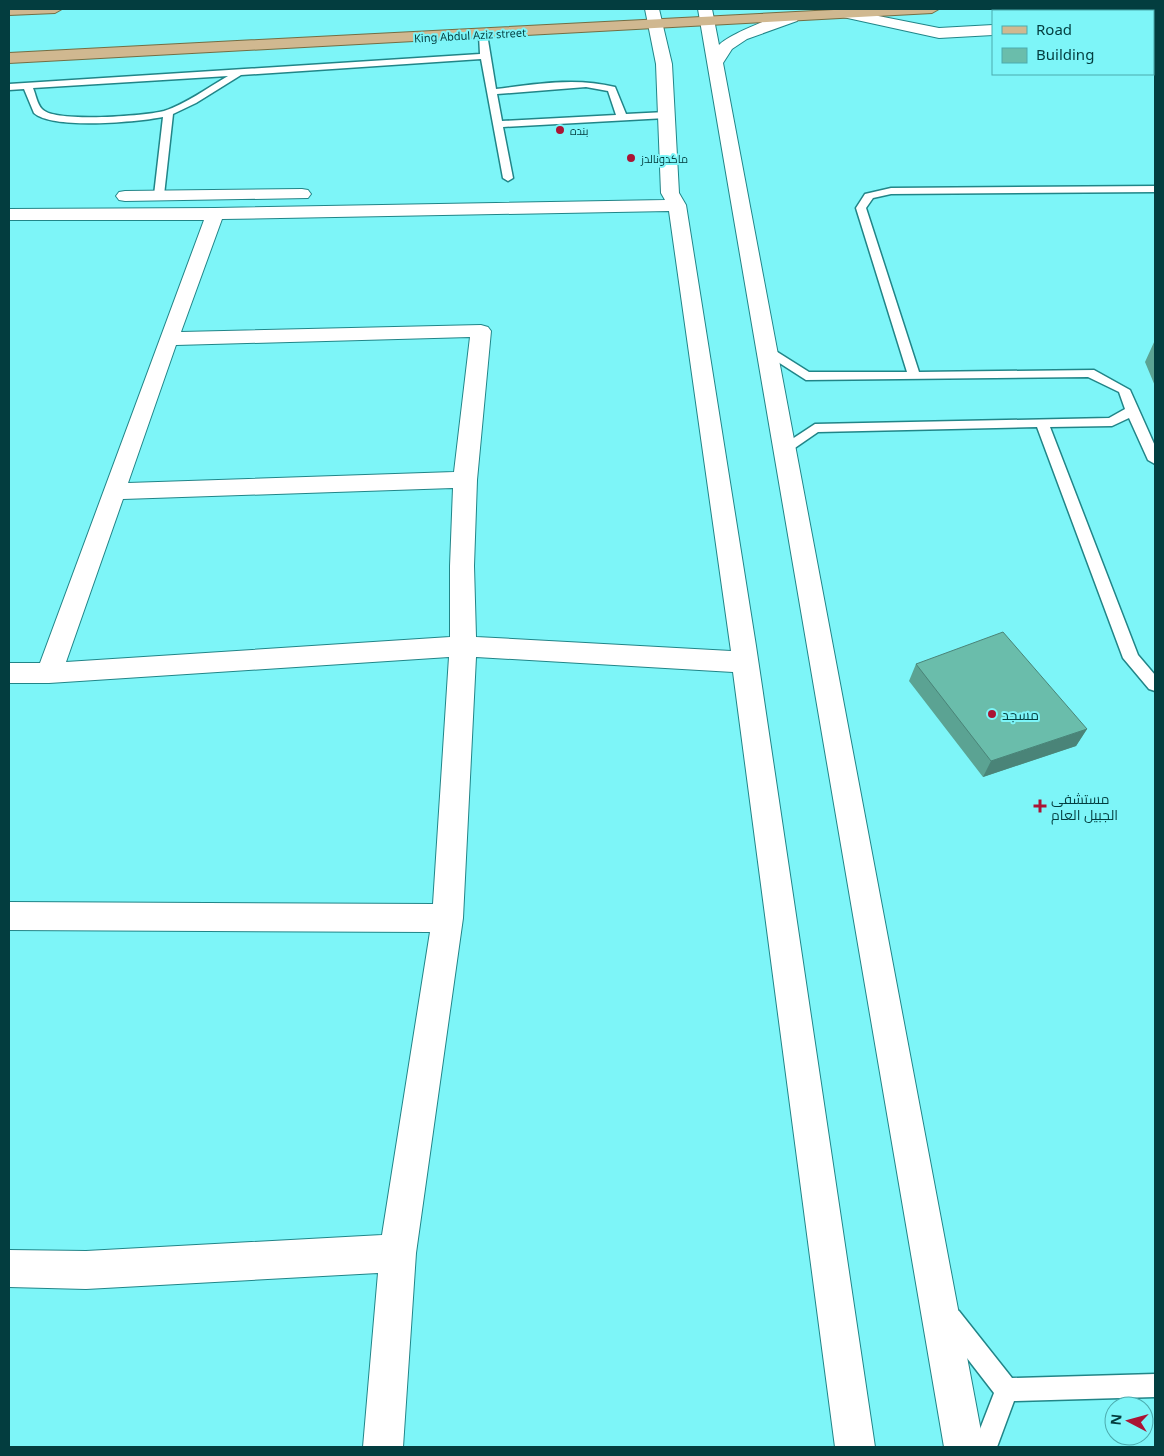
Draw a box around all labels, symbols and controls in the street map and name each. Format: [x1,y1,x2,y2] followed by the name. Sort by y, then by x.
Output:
[992,10,1154,75] legend
[1036,19,1072,39] text: Road
[414,25,526,45] street label: King Abdul Aziz street
[1036,44,1094,64] text: Building
[570,123,589,138] place label: بنده
[554,124,566,136] marker: بنده
[640,151,688,166] place label: ماكدونالدز
[625,152,637,164] marker: ماكدونالدز
[1002,705,1039,724] place label: مسجد
[986,708,998,720] marker: مسجد
[1051,789,1118,825] place label: مستشفى الجبيل العام
[1033,799,1047,813] marker: مستشفى الجبيل العام
[1104,1396,1154,1446] north arrow
[1106,1413,1126,1426] text: N

